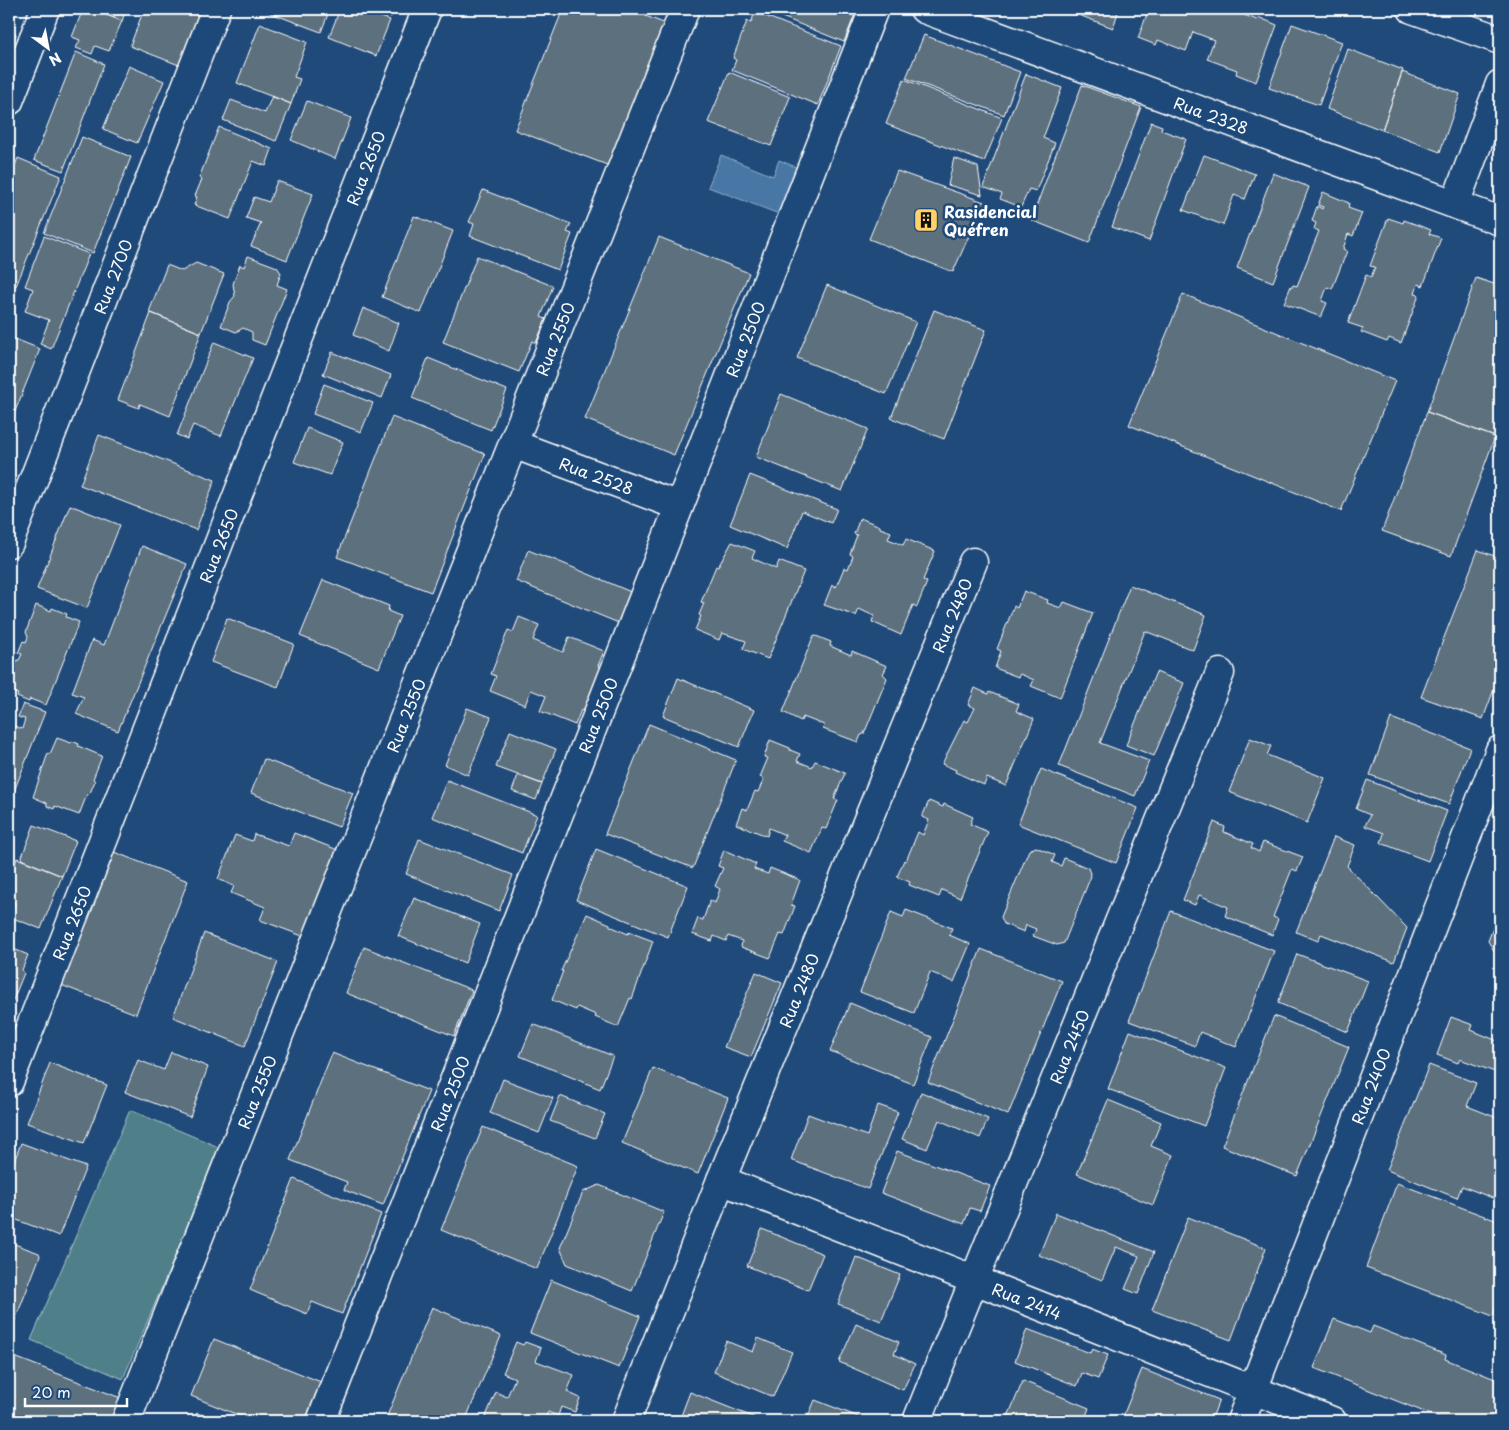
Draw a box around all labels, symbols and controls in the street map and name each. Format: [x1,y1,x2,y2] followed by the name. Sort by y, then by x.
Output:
[22,22,72,72] north arrow
[45,48,65,71] text: N
[1170,90,1252,139] street label: Rua 2328
[340,127,391,209] street label: Rua 2650
[944,199,1037,241] place label: Rasidencial Quéfren
[913,207,939,233] building icon: Rasidencial Quéfren
[87,235,138,317] street label: Rua 2700
[529,298,580,379] street label: Rua 2550
[719,298,770,380] street label: Rua 2500
[556,450,637,500] street label: Rua 2528
[193,504,244,586] street label: Rua 2650
[925,574,977,656] street label: Rua 2480
[572,674,623,757] street label: Rua 2500
[380,675,431,756] street label: Rua 2550
[46,882,97,964] street label: Rua 2650
[772,949,824,1031] street label: Rua 2480
[1043,1006,1095,1087] street label: Rua 2450
[1345,1044,1396,1128] street label: Rua 2400
[231,1051,282,1132] street label: Rua 2550
[424,1052,475,1135] street label: Rua 2500
[989,1276,1065,1325] street label: Rua 2414
[25,1375,128,1407] scale bar
[32,1380,71,1403] text: 20 m

